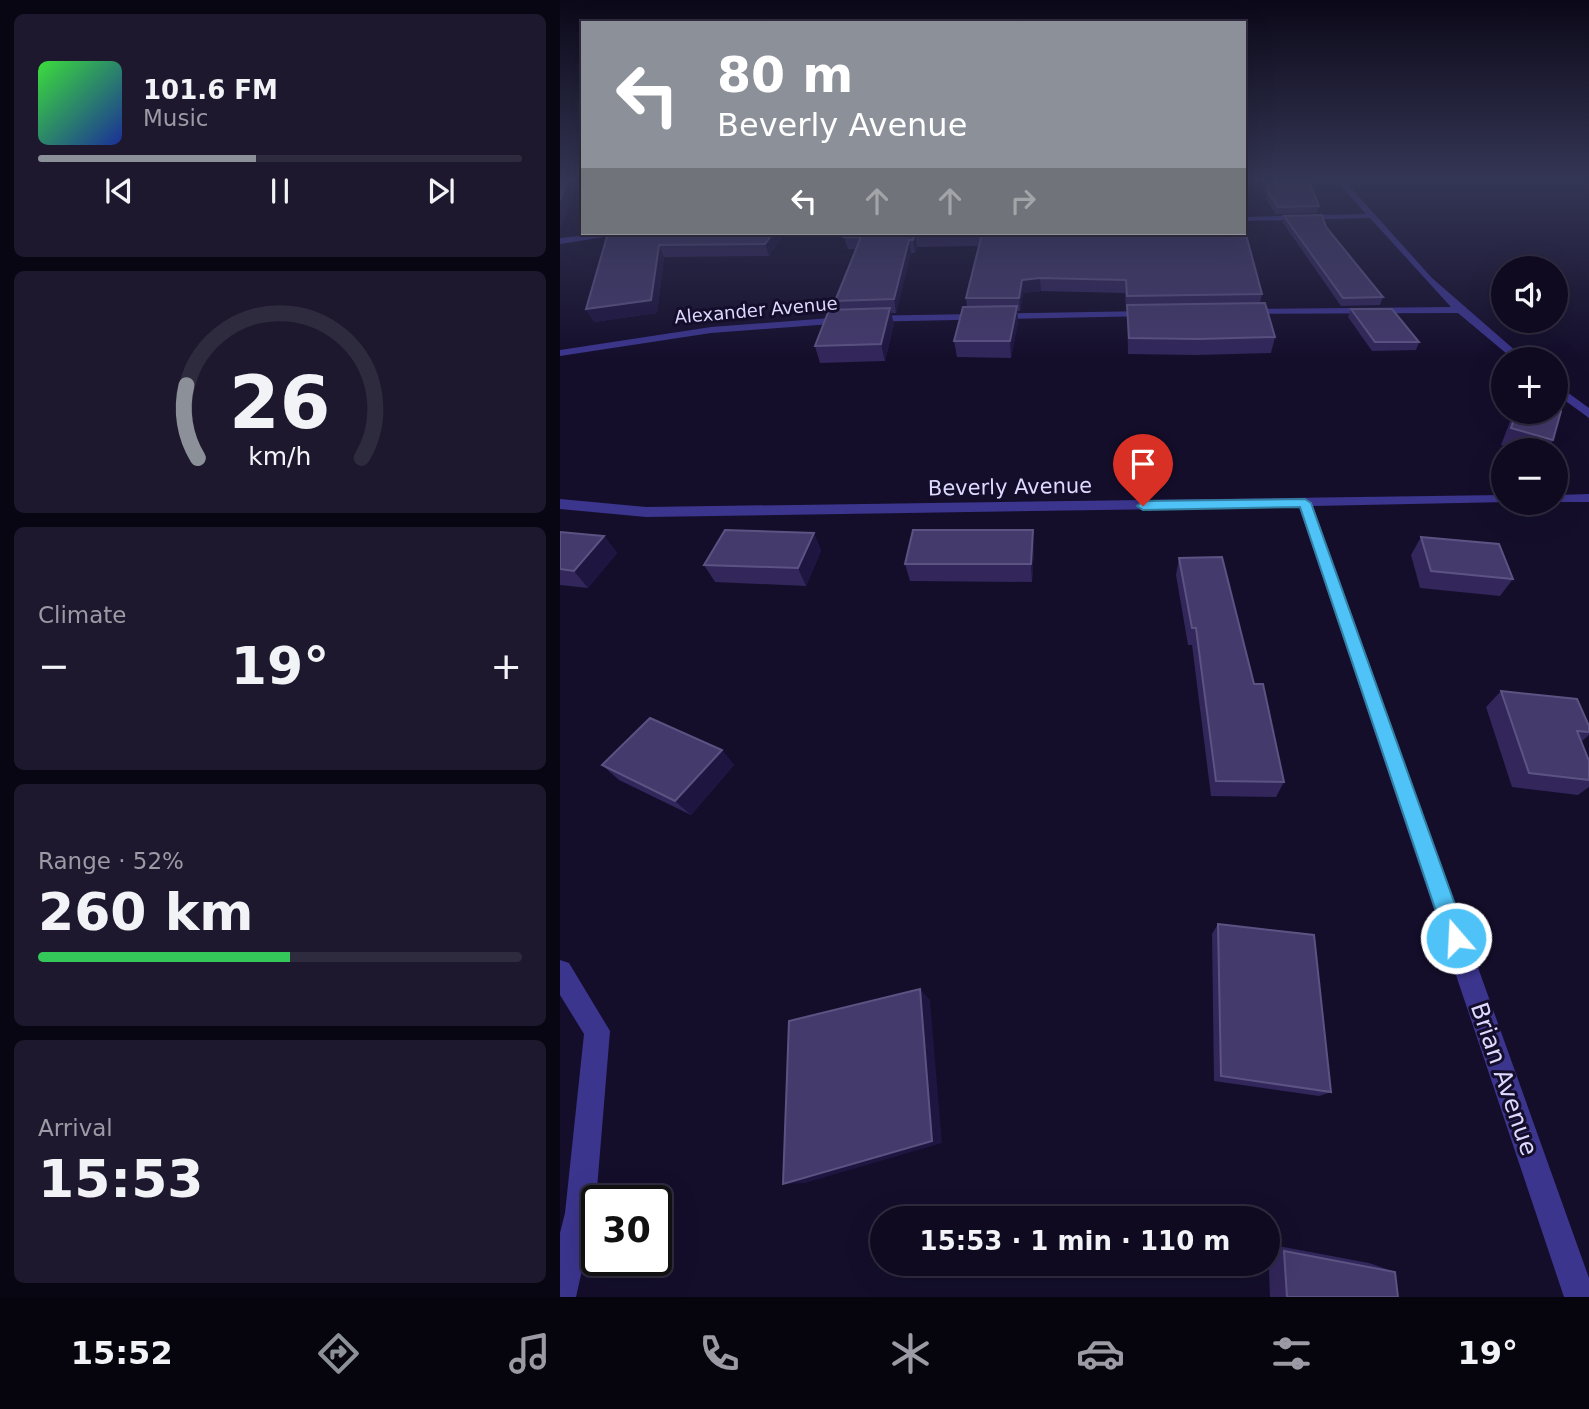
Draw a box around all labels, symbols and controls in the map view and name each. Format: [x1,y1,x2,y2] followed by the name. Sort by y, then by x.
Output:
[717,47,853,104] text: 80 m
[602,49,693,140] icon: left
[143,75,278,105] text: 101.6 FM
[143,105,208,131] text: Music
[717,106,967,144] text: Beverly Avenue
[100,172,138,210] icon: previous
[261,172,299,210] icon: pause
[422,172,460,210] icon: next
[785,182,823,220] icon: left
[858,182,896,220] icon: ahead
[931,182,969,220] icon: ahead
[1004,182,1042,220] icon: right
[1491,256,1568,515] map controls
[1491,256,1568,333] button: sound
[674,292,838,328] street label: Alexander Avenue
[1491,347,1568,424] button: +
[229,360,331,445] text: 26
[1113,434,1173,506] pin
[1491,438,1568,515] button: −
[248,442,312,471] text: km/h
[1124,445,1162,483] icon: arrive
[928,474,1092,500] street label: Beverly Avenue
[38,602,127,628] text: Climate
[231,636,329,696] text: 19°
[38,644,70,688] text: −
[490,644,522,688] text: +
[38,848,184,874] text: Range · 52%
[38,882,253,942] text: 260 km
[1419,901,1493,975] position arrow
[1465,999,1543,1159] street label: Brian Avenue
[38,1115,113,1141] text: Arrival
[38,1149,204,1209] text: 15:53
[581,1185,672,1276] speed limit sign: 30
[920,1226,1230,1256] text: 15:53 · 1 min · 110 m
[314,1329,363,1378] icon: directions
[505,1329,554,1378] icon: music
[695,1329,744,1378] icon: phone
[886,1329,935,1378] icon: climate
[1076,1329,1125,1378] icon: car
[1267,1329,1316,1378] icon: filters
[71,1334,173,1372] text: 15:52
[1458,1334,1518,1372] text: 19°

